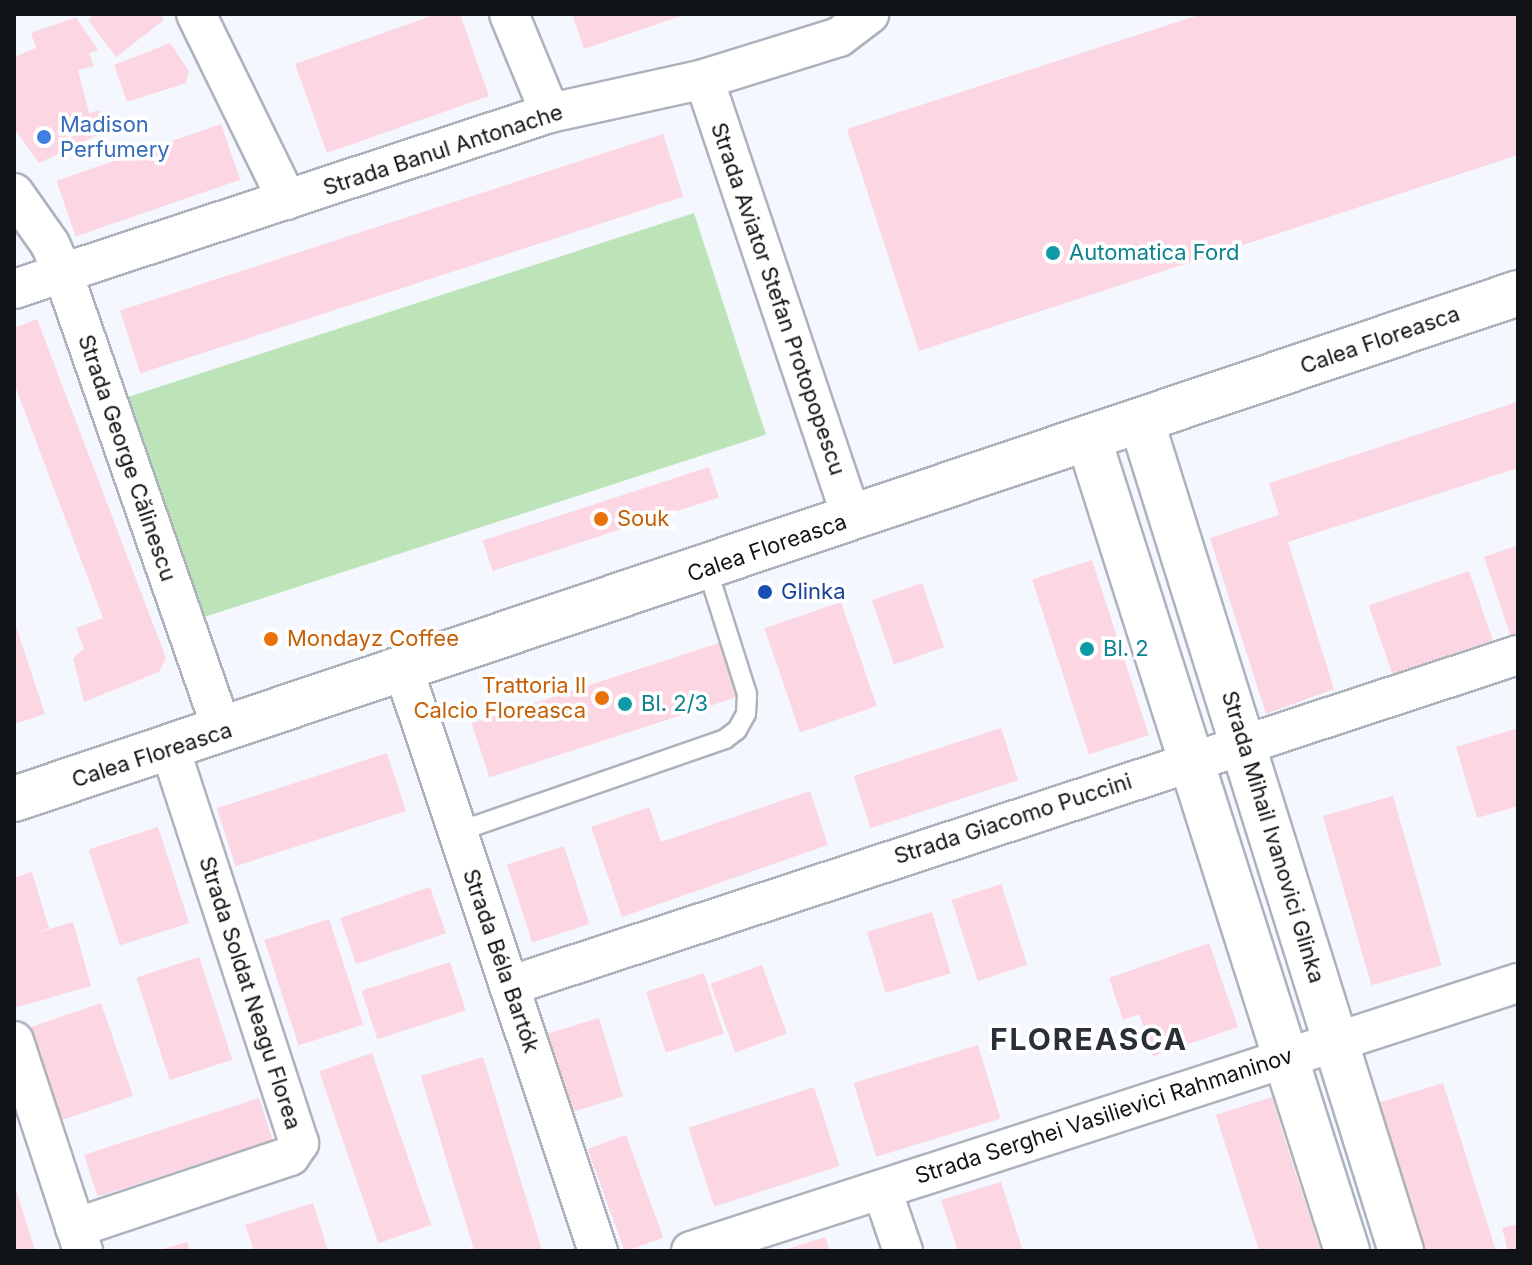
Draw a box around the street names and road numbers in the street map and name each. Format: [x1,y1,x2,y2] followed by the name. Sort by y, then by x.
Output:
[320,99,566,201] street label: Strada Banul Antonache
[705,119,851,479] street label: Strada Aviator Stefan Protopopescu
[1297,300,1463,380] street label: Calea Floreasca
[72,331,182,585] street label: Strada George Călinescu
[684,508,850,588] street label: Calea Floreasca
[1216,688,1330,986] street label: Strada Mihail Ivanovici Glinka
[69,717,235,793] street label: Calea Floreasca
[891,768,1135,870] street label: Strada Giacomo Puccini
[193,853,307,1133] street label: Strada Soldat Neagu Florea
[457,866,545,1056] street label: Strada Béla Bartók
[912,1042,1296,1190] street label: Strada Serghei Vasilievici Rahmaninov

